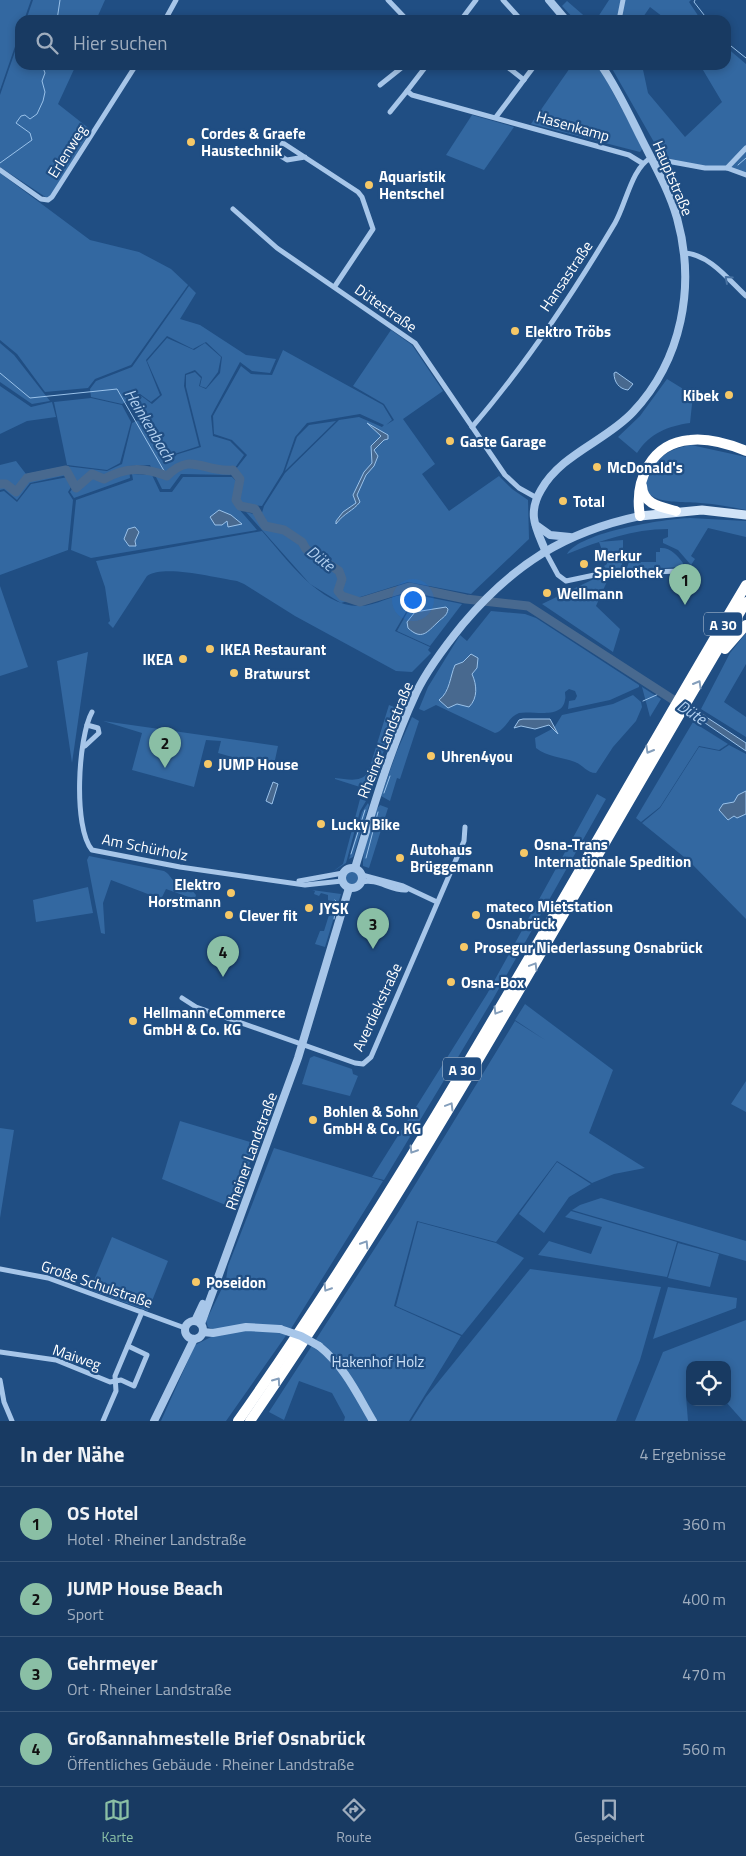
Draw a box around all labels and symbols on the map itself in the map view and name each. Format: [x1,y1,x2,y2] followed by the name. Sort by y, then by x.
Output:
[534,105,612,147] street label: Hasenkamp
[42,120,93,182] street label: Erlenweg
[201,122,306,162] place label: Cordes & Graefe Haustechnik
[185,136,197,148] marker: Cordes & Graefe Haustechnik
[647,137,699,219] street label: Hauptstraße
[379,165,446,205] place label: Aquaristik Hentschel
[363,179,375,191] marker: Aquaristik Hentschel
[534,236,598,316] street label: Hansastraße
[724,276,733,285] one-way arrow
[350,278,422,338] street label: Dütestraße
[525,320,611,343] place label: Elektro Tröbs
[509,325,521,337] marker: Elektro Tröbs
[119,384,182,467] water label: Heinkenbach
[683,384,719,407] place label: Kibek
[723,389,735,401] marker: Kibek
[460,430,546,453] place label: Gaste Garage
[444,435,456,447] marker: Gaste Garage
[607,456,683,479] place label: McDonald's
[591,461,603,473] marker: McDonald's
[573,490,605,513] place label: Total
[557,495,569,507] marker: Total
[302,539,342,578] water label: Düte
[594,544,663,584] place label: Merkur Spielothek
[578,558,590,570] marker: Merkur Spielothek
[669,564,701,605] pin: 1
[557,582,623,605] place label: Wellmann
[400,587,426,613] your location
[541,587,553,599] marker: Wellmann
[704,612,742,636] road number: A 30
[220,638,327,661] place label: IKEA Restaurant
[204,643,216,655] marker: IKEA Restaurant
[142,648,173,671] place label: IKEA
[177,653,189,665] marker: IKEA
[244,662,310,685] place label: Bratwurst
[228,667,240,679] marker: Bratwurst
[351,678,419,802] street label: Rheiner Landstraße
[691,681,701,690] one-way arrow
[673,694,713,731] water label: Düte
[149,727,181,768] pin: 2
[441,745,513,768] place label: Uhren4you
[646,745,656,754] one-way arrow
[425,750,437,762] marker: Uhren4you
[218,753,299,776] place label: JUMP House
[202,758,214,770] marker: JUMP House
[331,813,400,836] place label: Lucky Bike
[315,818,327,830] marker: Lucky Bike
[100,827,190,867] street label: Am Schürholz
[534,833,691,873] place label: Osna-Trans Internationale Spedition
[410,838,494,878] place label: Autohaus Brüggemann
[518,847,530,859] marker: Osna-Trans Internationale Spedition
[394,852,406,864] marker: Autohaus Brüggemann
[148,873,221,913] place label: Elektro Horstmann
[225,887,237,899] marker: Elektro Horstmann
[486,895,613,935] place label: mateco Mietstation Osnabrück
[319,897,349,920] place label: JYSK
[303,902,315,914] marker: JYSK
[239,904,298,927] place label: Clever fit
[357,908,389,949] pin: 3
[223,909,235,921] marker: Clever fit
[470,909,482,921] marker: mateco Mietstation Osnabrück
[207,936,239,977] pin: 4
[474,936,703,959] place label: Prosegur Niederlassung Osnabrück
[458,941,470,953] marker: Prosegur Niederlassung Osnabrück
[346,959,408,1055] street label: Averdiekstraße
[527,963,537,972] one-way arrow
[461,971,524,994] place label: Osna-Box
[445,976,457,988] marker: Osna-Box
[143,1001,286,1041] place label: Hellmann eCommerce GmbH & Co. KG
[493,1006,503,1015] one-way arrow
[127,1015,139,1027] marker: Hellmann eCommerce GmbH & Co. KG
[443,1058,481,1080] road number: A 30
[219,1089,283,1213] street label: Rheiner Landstraße
[323,1100,421,1140] place label: Bohlen & Sohn GmbH & Co. KG
[444,1102,454,1111] one-way arrow
[307,1114,319,1126] marker: Bohlen & Sohn GmbH & Co. KG
[409,1145,419,1154] one-way arrow
[359,1241,369,1250] one-way arrow
[38,1254,156,1314] street label: Große Schulstraße
[206,1271,266,1294] place label: Poseidon
[190,1276,202,1288] marker: Poseidon
[324,1283,333,1292] one-way arrow
[50,1338,105,1376] street label: Maiweg
[332,1350,425,1373] park label: Hakenhof Holz
[271,1377,280,1387] one-way arrow

